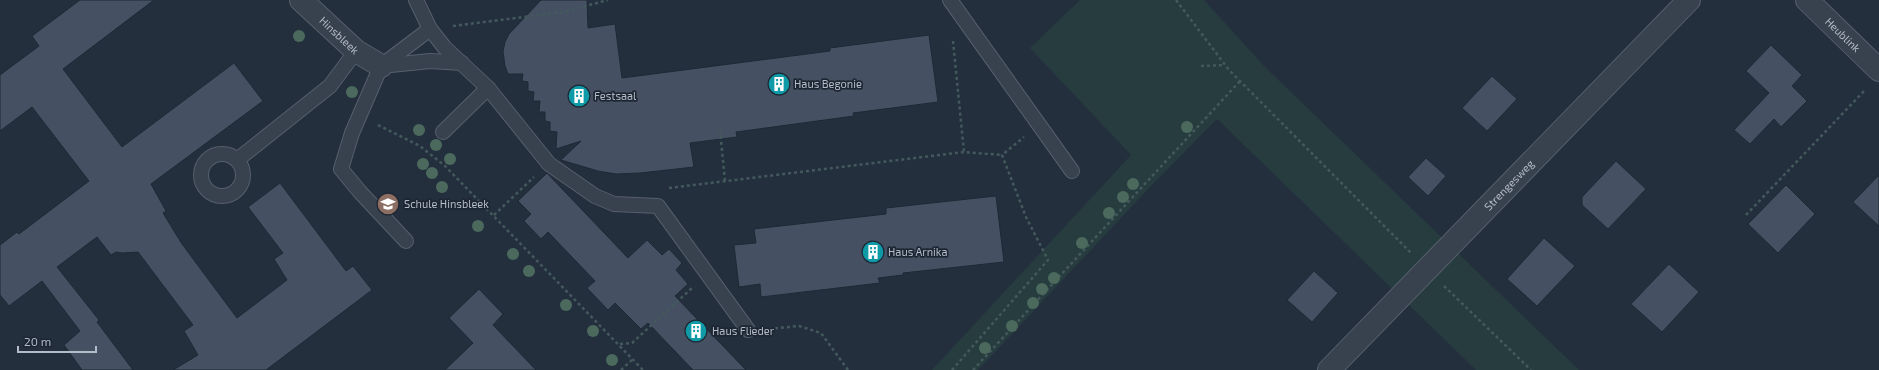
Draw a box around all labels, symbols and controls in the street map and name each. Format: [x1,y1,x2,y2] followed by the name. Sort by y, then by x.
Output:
[317,14,362,57] street label: Hinsbleek
[1823,15,1864,55] street label: Heublink
[766,71,792,97] building icon: Haus Begonie
[794,77,862,90] place label: Haus Begonie
[566,83,592,109] building icon: Festsaal
[594,89,637,102] place label: Festsaal
[1481,157,1536,213] street label: Strengesweg
[375,191,401,217] school or university icon: Schule Hinsbleek
[404,197,489,210] place label: Schule Hinsbleek
[860,239,886,265] building icon: Haus Arnika
[888,245,947,258] place label: Haus Arnika
[683,318,709,344] building icon: Haus Flieder
[712,324,775,337] place label: Haus Flieder
[18,328,96,354] scale bar
[24,334,51,348] text: 20 m

